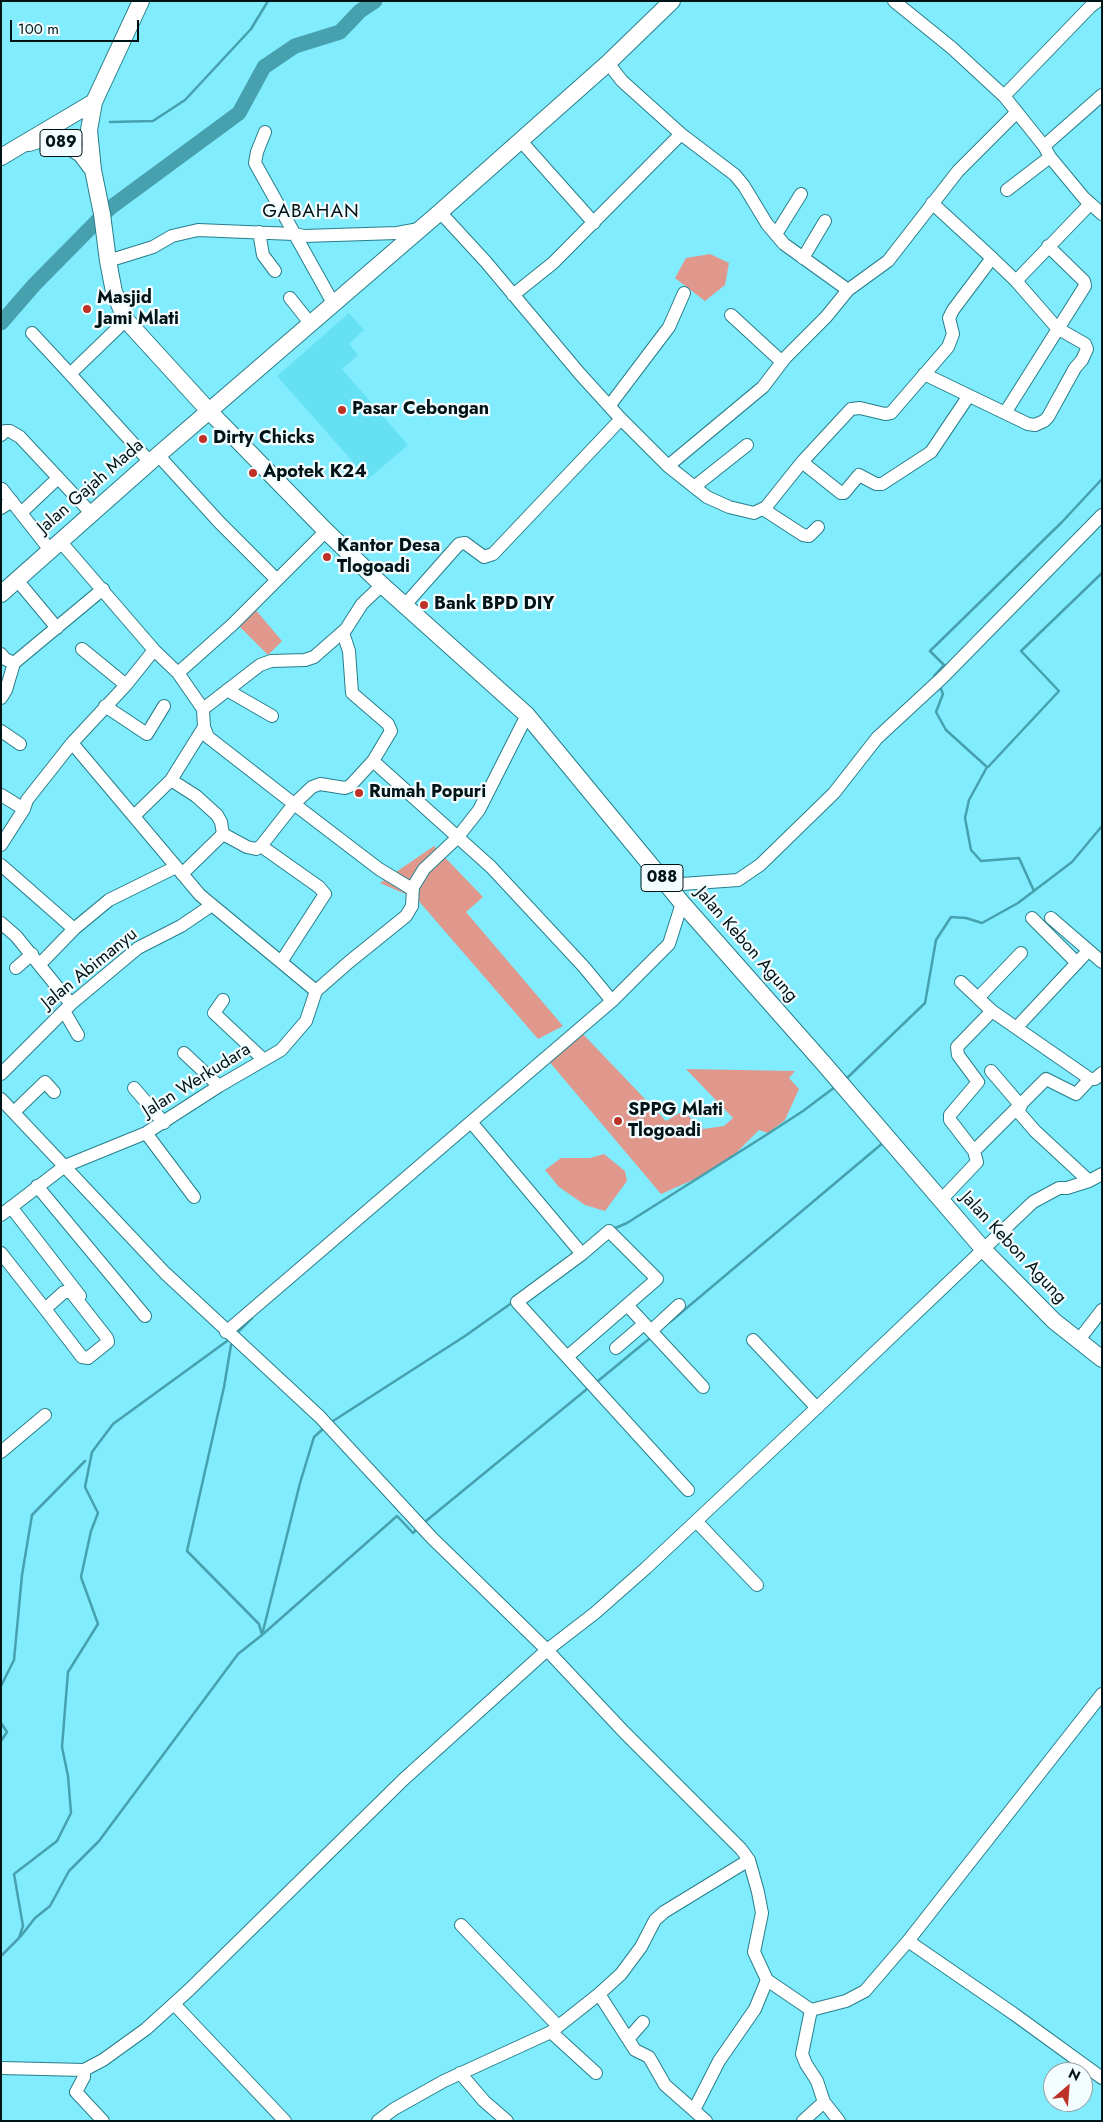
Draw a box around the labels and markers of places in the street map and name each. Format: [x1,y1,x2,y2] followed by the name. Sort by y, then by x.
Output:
[97,288,179,330] place label: Masjid Jami Mlati
[81,303,93,315] marker: Masjid Jami Mlati
[352,399,489,421] place label: Pasar Cebongan
[336,404,348,416] marker: Pasar Cebongan
[213,428,314,450] place label: Dirty Chicks
[197,433,209,445] marker: Dirty Chicks
[263,462,367,484] place label: Apotek K24
[247,467,259,479] marker: Apotek K24
[337,536,440,578] place label: Kantor Desa Tlogoadi
[321,551,333,563] marker: Kantor Desa Tlogoadi
[434,594,554,616] place label: Bank BPD DIY
[418,599,430,611] marker: Bank BPD DIY
[369,782,486,804] place label: Rumah Popuri
[353,787,365,799] marker: Rumah Popuri
[628,1100,723,1142] place label: SPPG Mlati Tlogoadi
[612,1115,624,1127] marker: SPPG Mlati Tlogoadi

